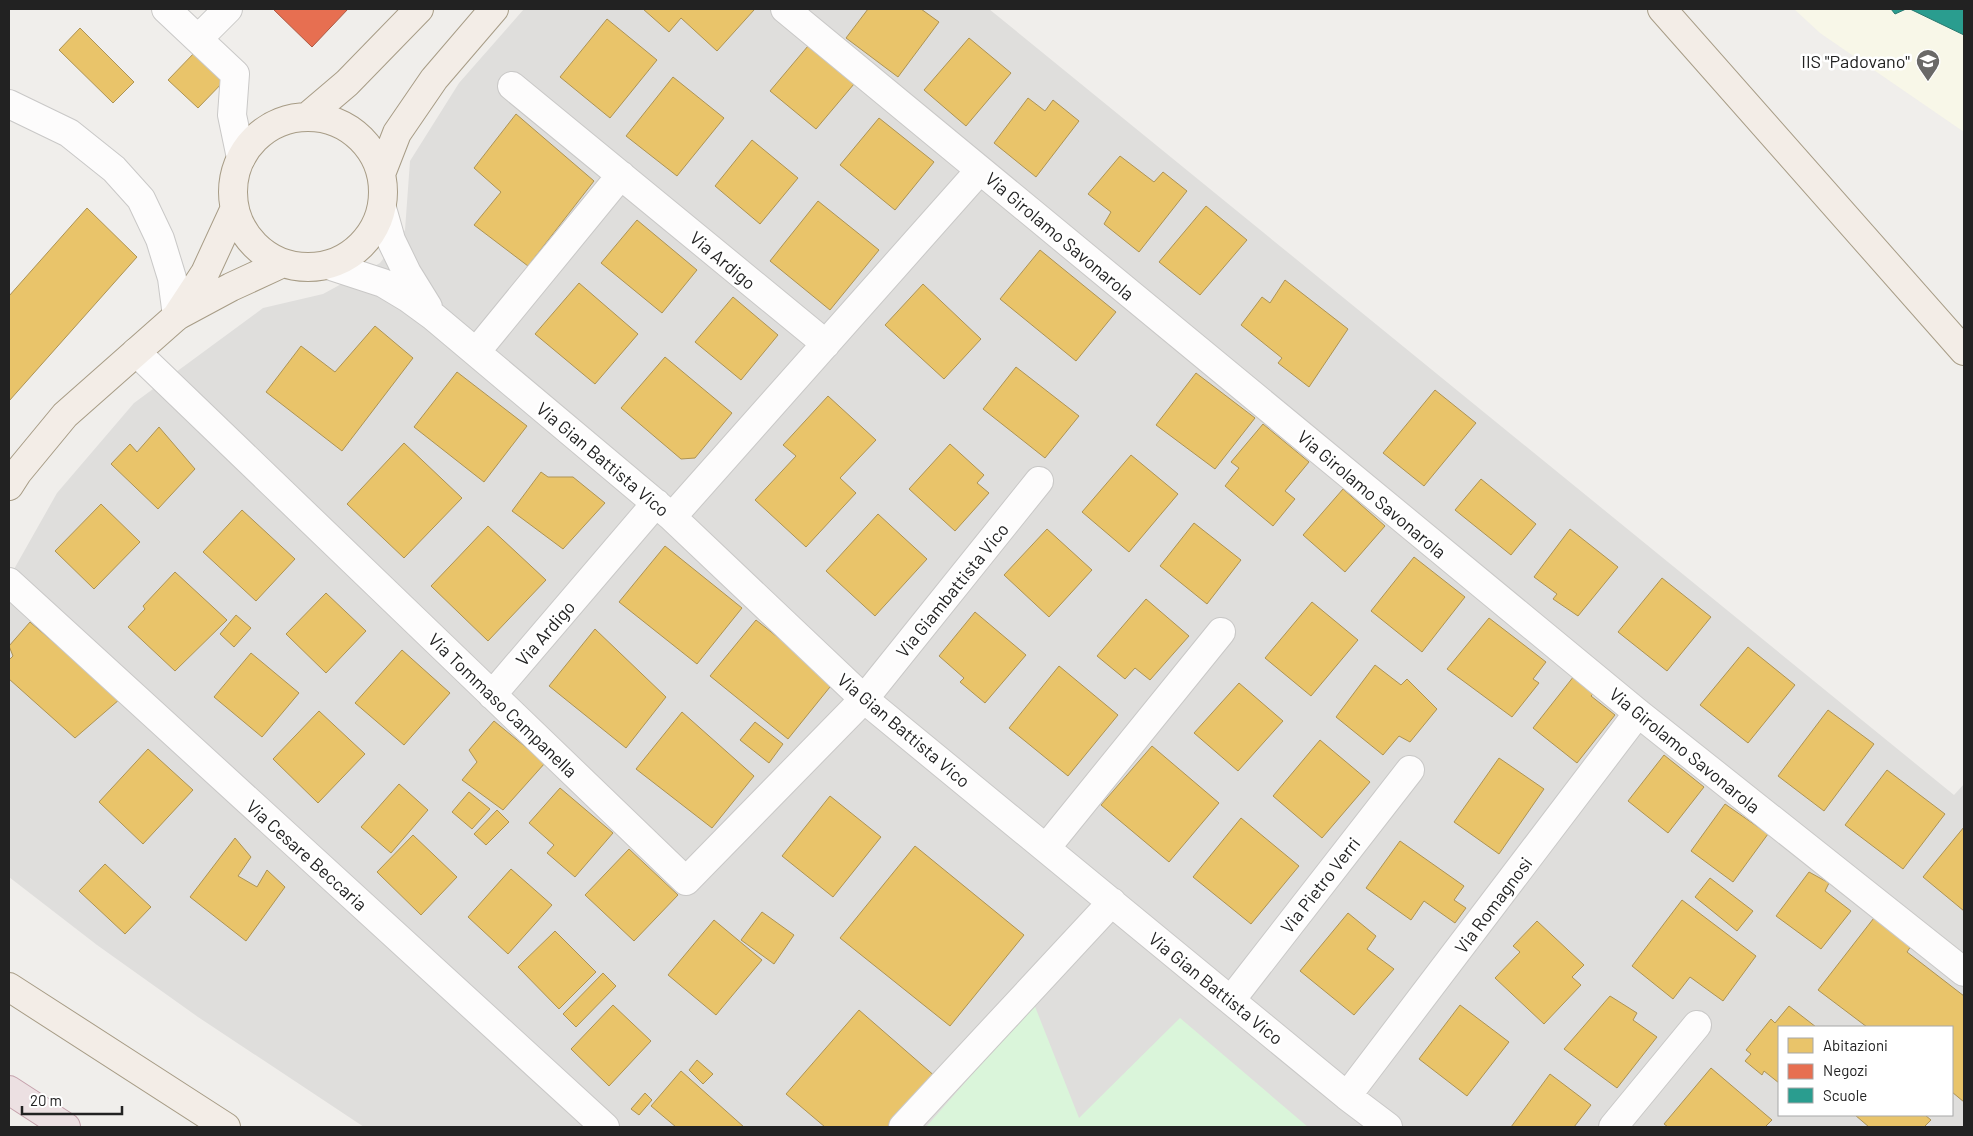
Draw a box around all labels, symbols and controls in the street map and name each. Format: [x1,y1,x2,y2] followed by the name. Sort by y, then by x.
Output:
[1915,48,1941,82] school or university icon: IIS "Padovano"
[1801,50,1910,72] place label: IIS "Padovano"
[981,167,1139,305] street label: Via Girolamo Savonarola
[686,226,760,294] street label: Via Ardigo
[532,397,674,521] street label: Via Gian Battista Vico
[1293,425,1451,563] street label: Via Girolamo Savonarola
[891,518,1013,662] street label: Via Giambattista Vico
[511,596,579,670] street label: Via Ardigo
[424,628,582,782] street label: Via Tommaso Campanella
[833,668,975,792] street label: Via Gian Battista Vico
[1605,682,1765,818] street label: Via Girolamo Savonarola
[242,795,372,915] street label: Via Cesare Beccaria
[1276,832,1364,938] street label: Via Pietro Verri
[1450,852,1536,958] street label: Via Romagnosi
[1144,927,1288,1049] street label: Via Gian Battista Vico
[1778,1026,1953,1116] legend
[1823,1036,1888,1054] text: Abitazioni
[1823,1061,1868,1079] text: Negozi
[22,1084,122,1116] scale bar
[1823,1086,1867,1104] text: Scuole
[30,1091,62,1109] text: 20 m

